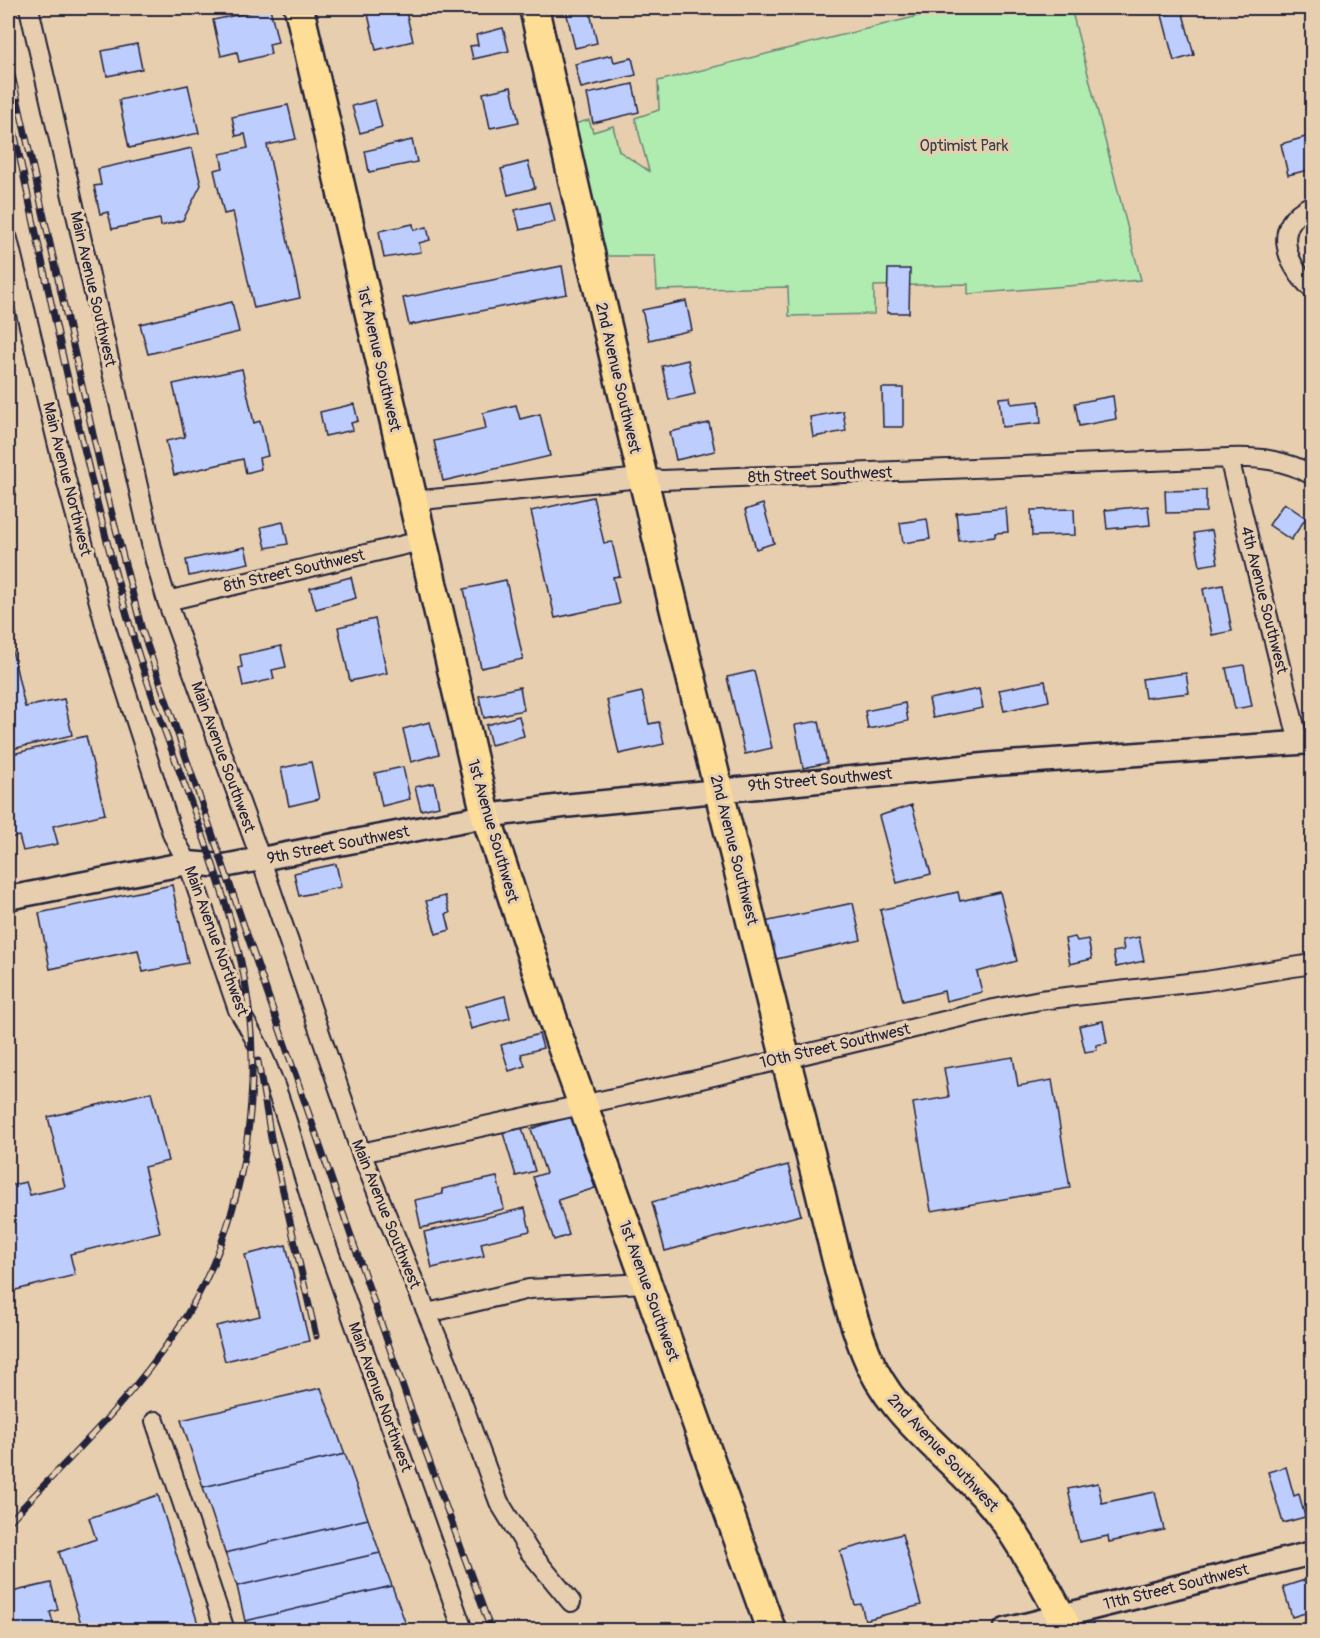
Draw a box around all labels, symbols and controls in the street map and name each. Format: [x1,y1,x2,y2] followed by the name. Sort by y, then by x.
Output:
[920,136,1009,156] park label: Optimist Park
[65,209,121,369] street label: Main Avenue Southwest
[353,285,406,434] street label: 1st Avenue Southwest
[591,301,645,456] street label: 2nd Avenue Southwest
[38,400,96,559] street label: Main Avenue Northwest
[747,462,893,488] street label: 8th Street Southwest
[1236,524,1292,676] street label: 4th Avenue Southwest
[221,545,367,597] street label: 8th Street Southwest
[186,679,260,836] street label: Main Avenue Southwest
[463,757,523,906] street label: 1st Avenue Southwest
[747,764,894,796] street label: 9th Street Southwest
[706,773,762,928] street label: 2nd Avenue Southwest
[265,821,411,869] street label: 9th Street Southwest
[180,863,253,1019] street label: Main Avenue Northwest
[758,1019,913,1073] street label: 10th Street Southwest
[347,1137,425,1292] street label: Main Avenue Southwest
[614,1218,684,1365] street label: 1st Avenue Southwest
[344,1319,417,1475] street label: Main Avenue Northwest
[883,1390,1003,1517] street label: 2nd Avenue Southwest
[1101,1559,1251,1615] street label: 11th Street Southwest

